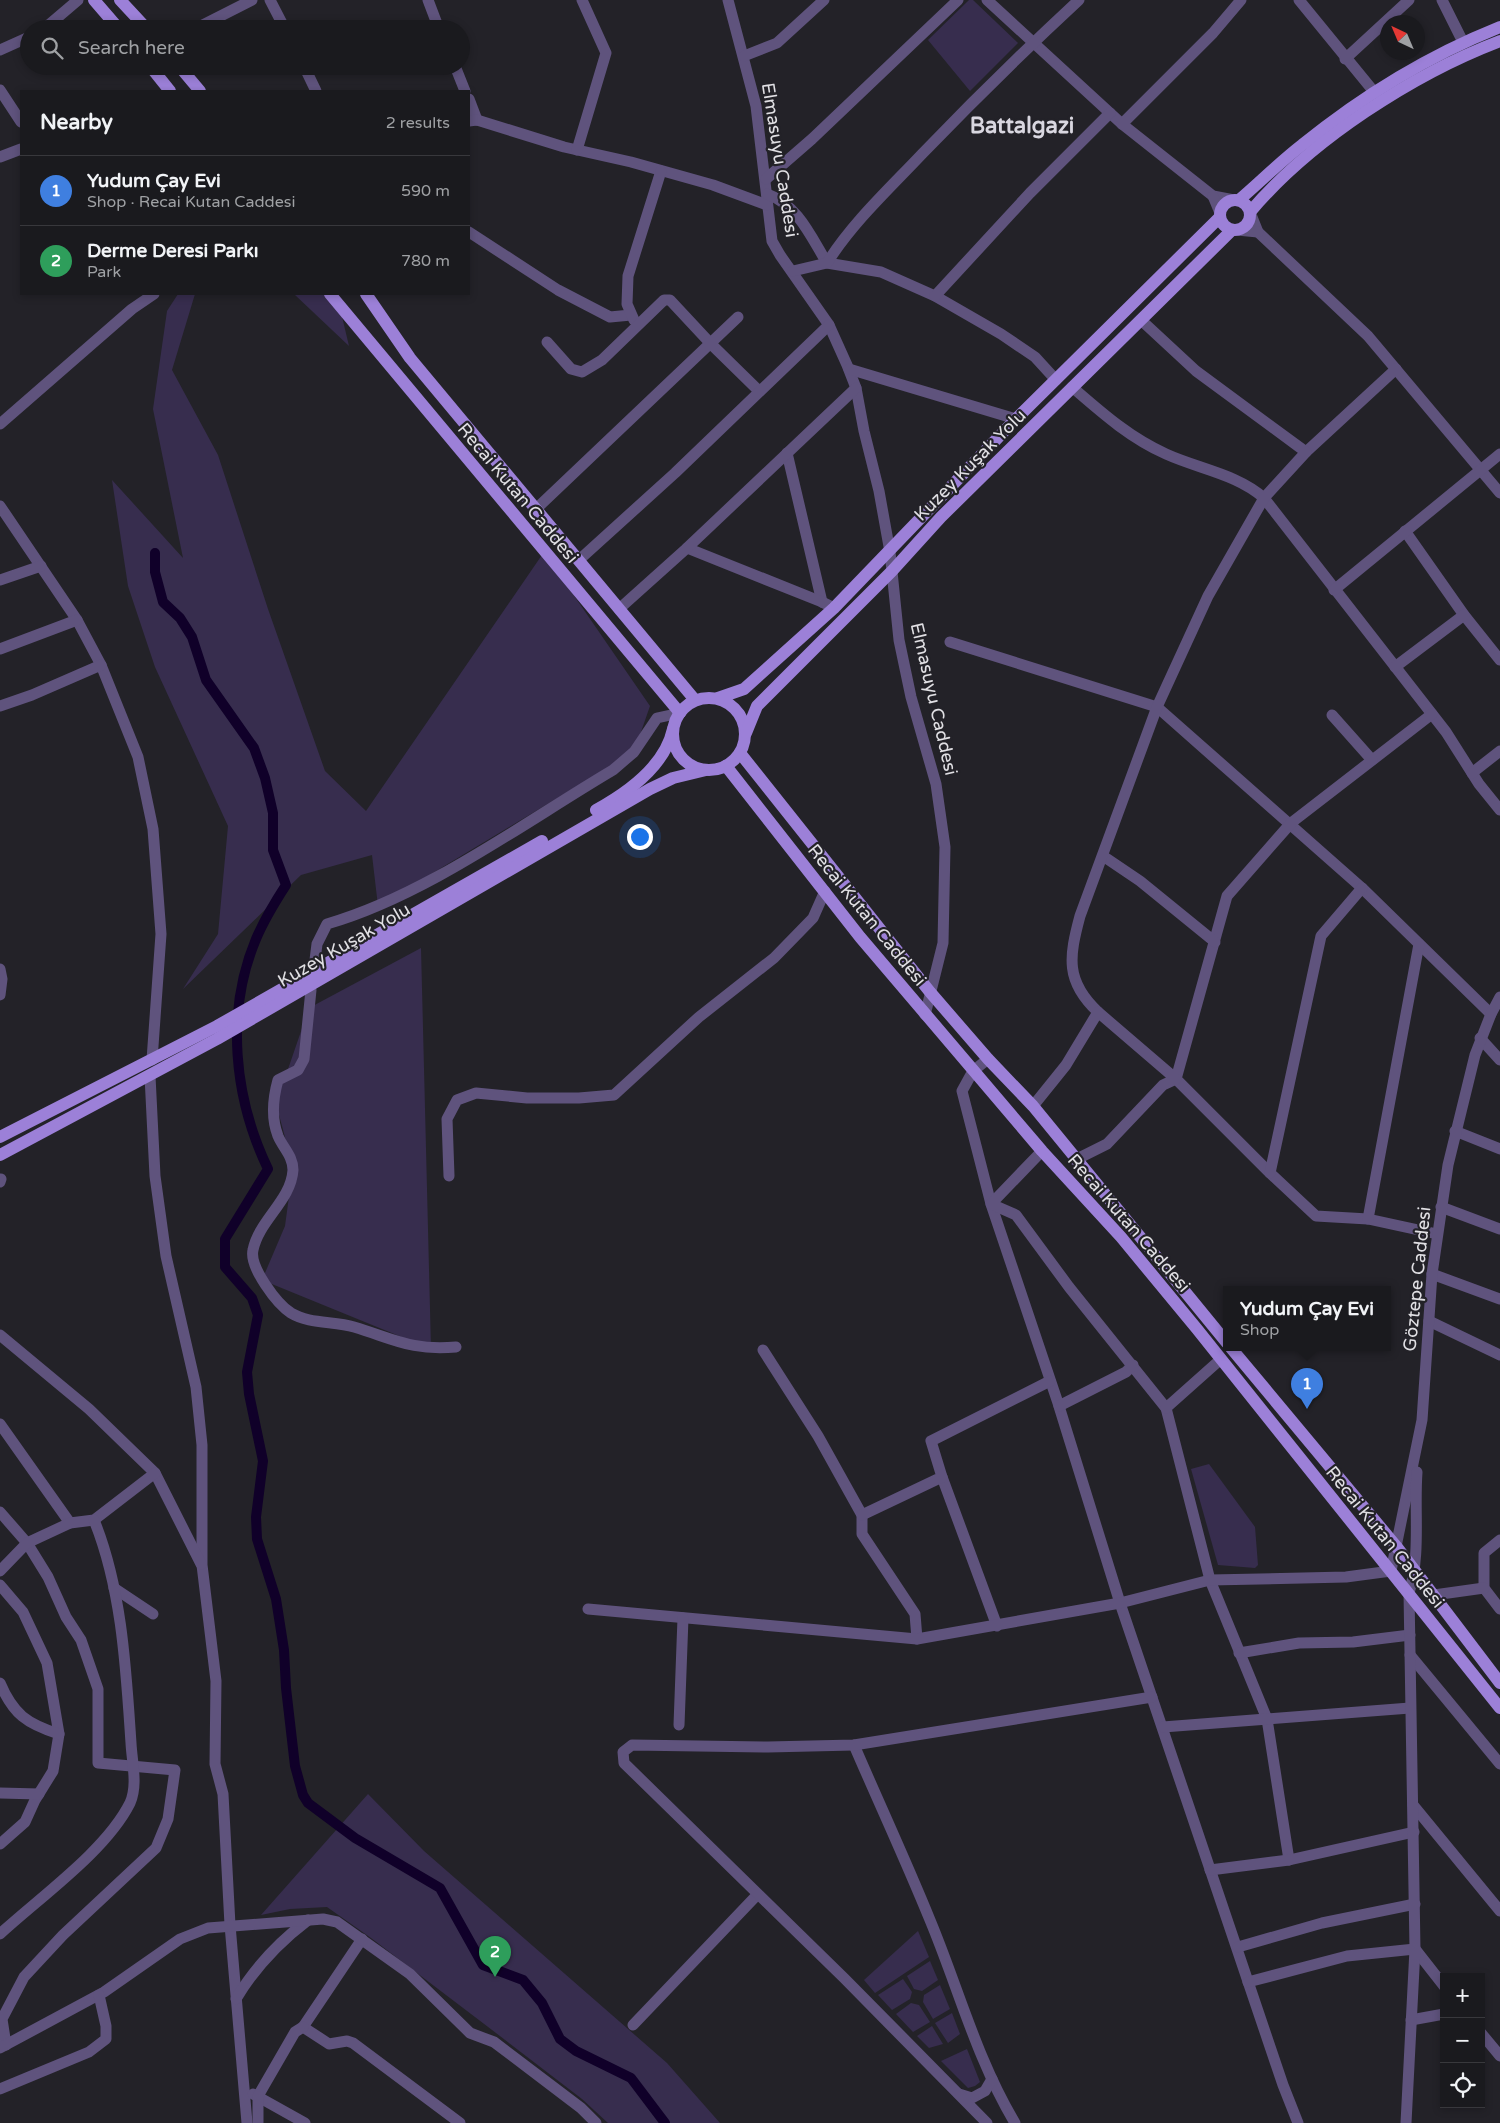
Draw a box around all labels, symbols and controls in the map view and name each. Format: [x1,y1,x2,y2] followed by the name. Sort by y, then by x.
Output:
[1380,15,1425,60] north arrow
[20,20,470,75] search box
[38,34,66,62] icon: search
[78,37,185,59] text: Search here
[757,81,803,239] street label: Elmasuyu Caddesi
[40,110,113,135] text: Nearby
[386,113,450,133] text: 2 results
[970,113,1074,139] district label: Battalgazi
[87,170,221,192] text: Yudum Çay Evi
[51,181,61,201] text: 1
[401,181,450,201] text: 590 m
[87,192,295,212] text: Shop · Recai Kutan Caddesi
[87,240,259,262] text: Derme Deresi Parkı
[51,251,61,271] text: 2
[401,251,450,271] text: 780 m
[87,262,121,282] text: Park
[909,404,1031,526] street label: Kuzey Kuşak Yolu
[453,418,583,568] street label: Recai Kutan Caddesi
[906,620,962,778] street label: Elmasuyu Caddesi
[627,824,653,850] your location
[803,840,931,990] street label: Recai Kutan Caddesi
[274,898,414,992] street label: Kuzey Kuşak Yolu
[1063,1149,1195,1297] street label: Recai Kutan Caddesi
[1398,1206,1436,1352] street label: Göztepe Caddesi
[1223,1286,1391,1351] popup
[1240,1298,1374,1320] text: Yudum Çay Evi
[1240,1320,1279,1340] text: Shop
[1291,1368,1323,1409] pin: 1
[1321,1462,1449,1612] street label: Recai Kutan Caddesi
[479,1936,511,1977] pin: 2
[1440,1973,1485,2108] map controls
[1440,1973,1485,2018] button: +
[1440,2018,1485,2063] button: −
[1440,2063,1485,2108] button: locate

